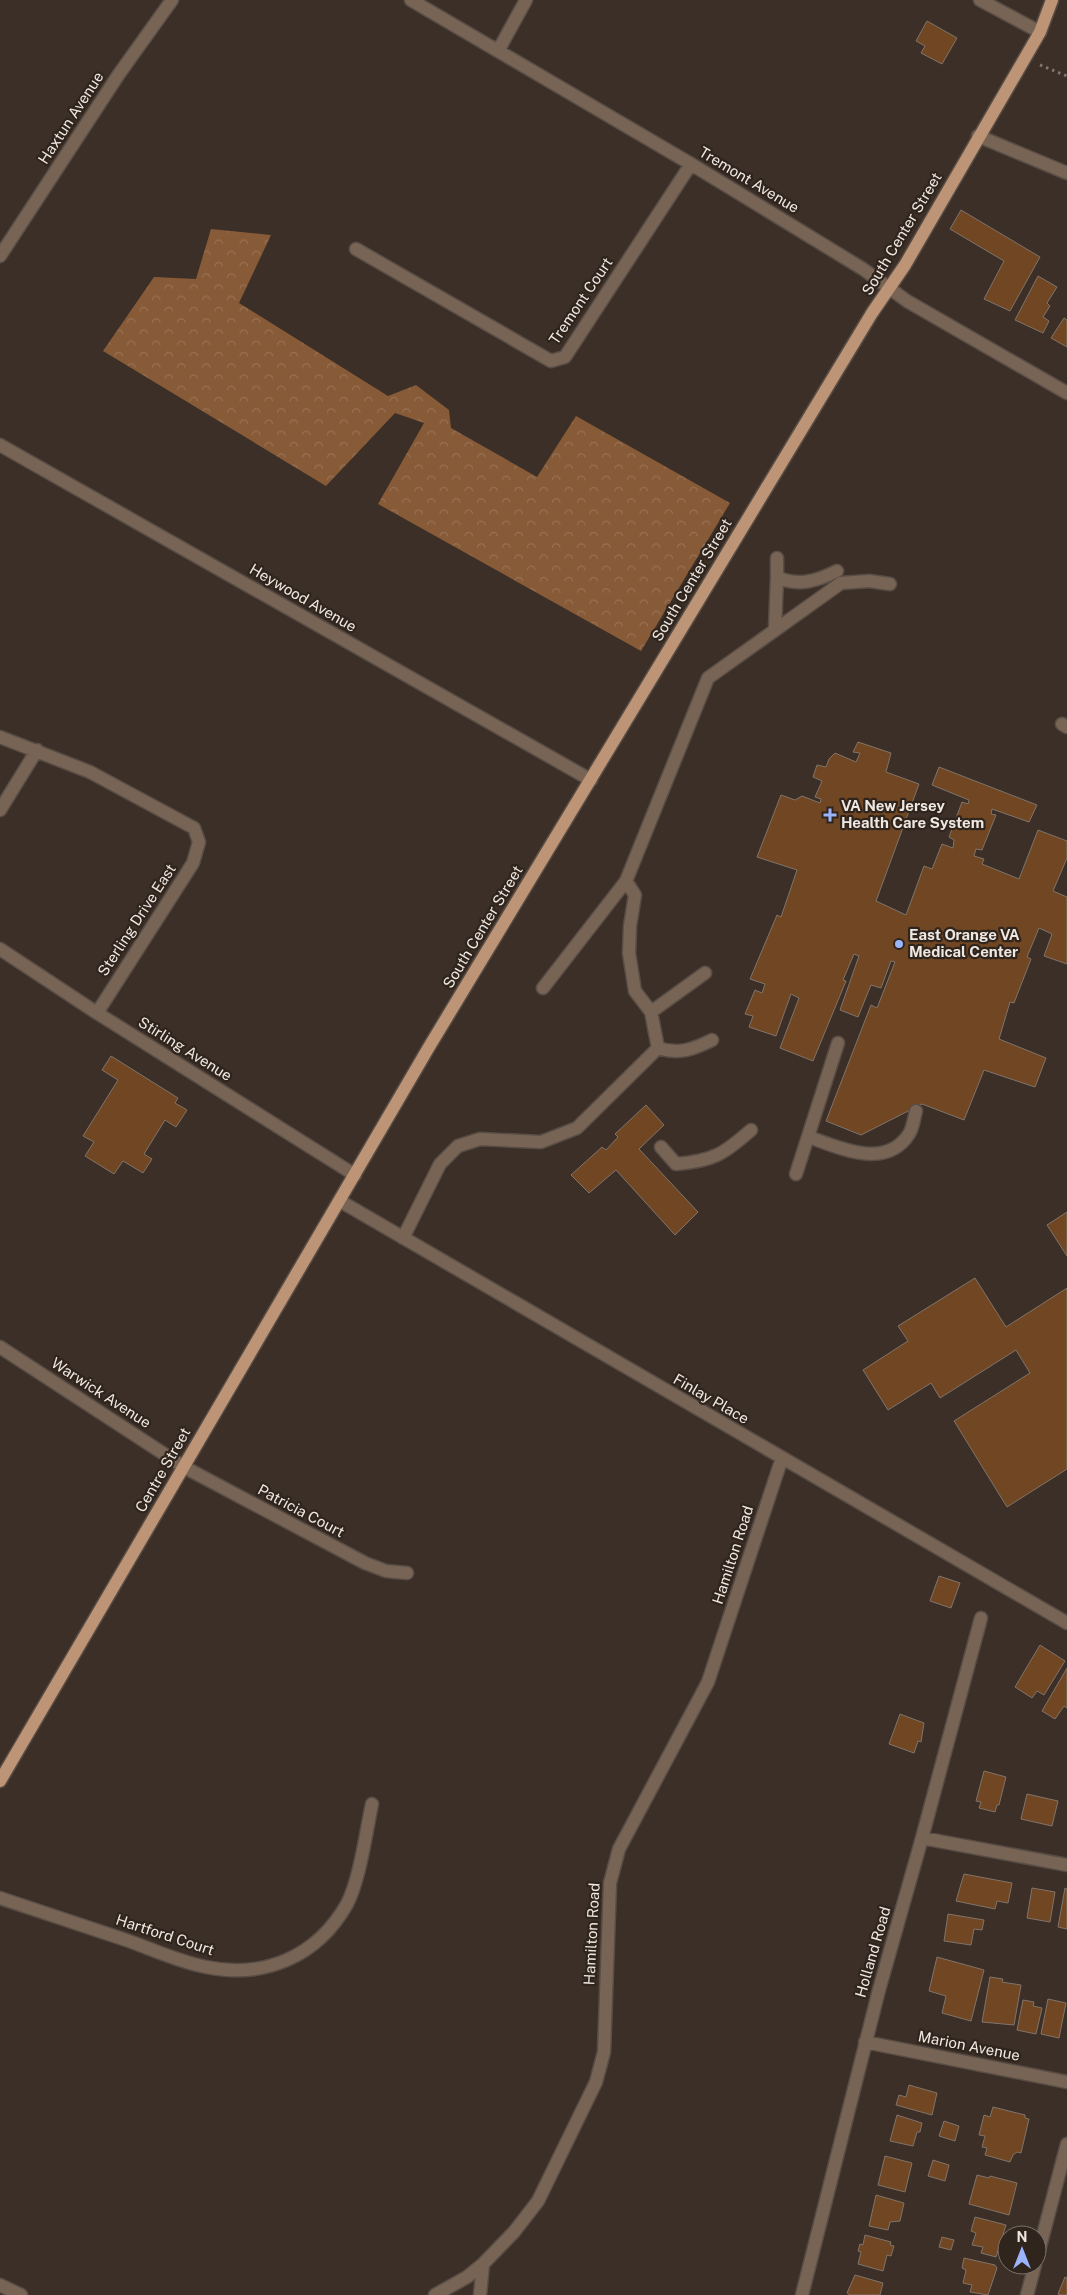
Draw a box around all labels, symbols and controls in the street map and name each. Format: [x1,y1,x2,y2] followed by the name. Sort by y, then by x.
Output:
[35,69,107,167] street label: Haxtun Avenue
[696,143,802,216] street label: Tremont Avenue
[858,169,945,298] street label: South Center Street
[545,254,616,347] street label: Tremont Court
[648,515,735,644] street label: South Center Street
[247,560,360,635] street label: Heywood Avenue
[841,797,984,831] place label: VA New Jersey Health Care System
[823,808,837,822] marker: VA New Jersey Health Care System
[94,861,179,979] street label: Sterling Drive East
[439,862,526,991] street label: South Center Street
[909,926,1020,960] place label: East Orange VA Medical Center
[893,938,905,950] marker: East Orange VA Medical Center
[136,1013,235,1084] street label: Stirling Avenue
[48,1354,154,1431] street label: Warwick Avenue
[670,1370,752,1427] street label: Finlay Place
[132,1424,194,1515] street label: Centre Street
[255,1481,348,1541] street label: Patricia Court
[709,1504,756,1606] street label: Hamilton Road
[580,1882,603,1986] street label: Hamilton Road
[851,1904,894,1999] street label: Holland Road
[114,1911,217,1958] street label: Hartford Court
[917,2027,1021,2064] street label: Marion Avenue
[997,2225,1047,2275] north arrow
[1017,2229,1027,2245] text: N

